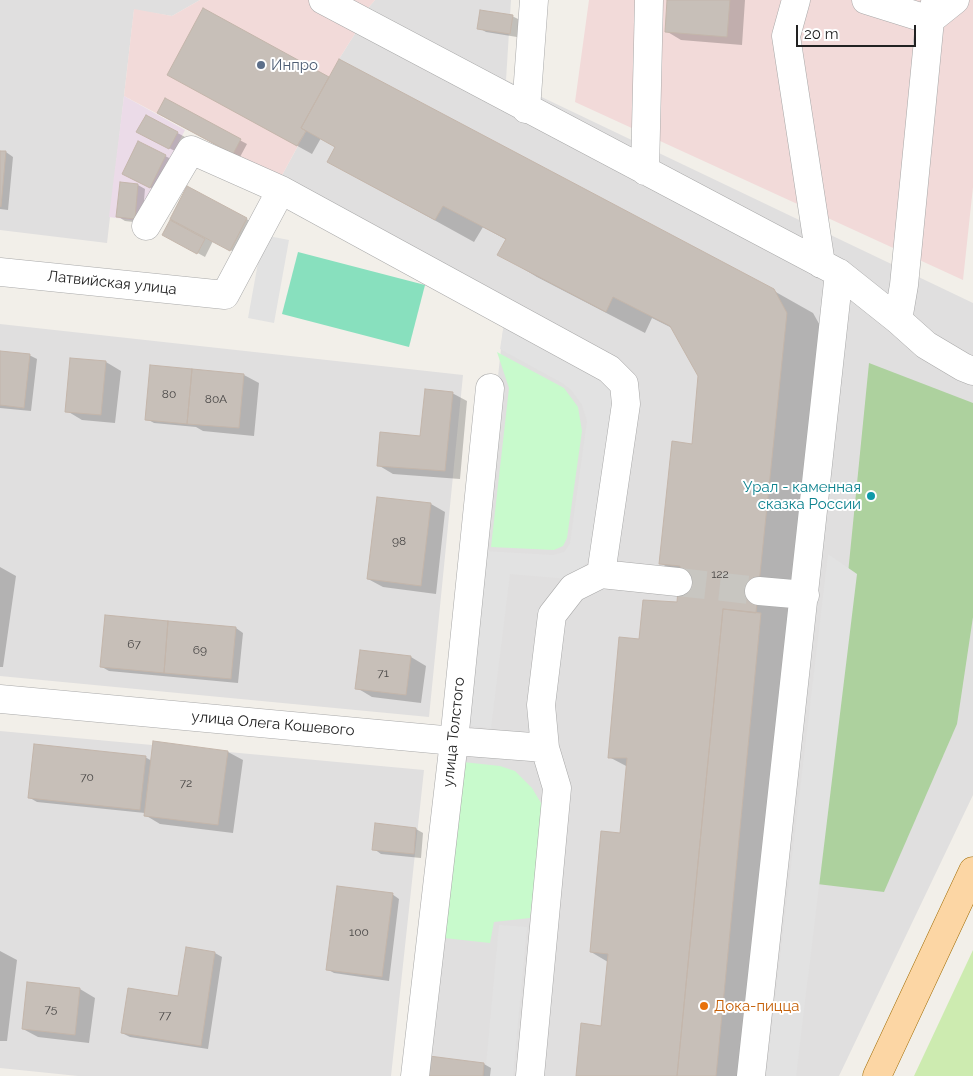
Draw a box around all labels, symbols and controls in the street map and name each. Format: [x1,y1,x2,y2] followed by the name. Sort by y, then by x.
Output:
[798,15,918,47] scale bar
[804,25,839,43] text: 20 m
[271,56,318,74] place label: Инпро
[255,59,267,71] marker: Инпро
[46,267,178,299] street label: Латвийская улица
[162,387,176,401] house number: 80
[205,392,227,406] house number: 80А
[743,478,861,513] place label: Урал - каменная сказка России
[865,490,877,502] marker: Урал - каменная сказка России
[392,534,406,548] house number: 98
[711,567,729,581] house number: 122
[127,637,141,651] house number: 67
[193,643,207,657] house number: 69
[377,666,389,680] house number: 71
[439,676,469,788] street label: улица Толстого
[191,708,355,740] street label: улица Олега Кошевого
[80,770,94,784] house number: 70
[180,776,192,790] house number: 72
[349,925,369,939] house number: 100
[714,997,799,1015] place label: Дока-пицца
[698,1000,710,1012] marker: Дока-пицца
[45,1002,57,1016] house number: 75
[159,1008,171,1022] house number: 77

